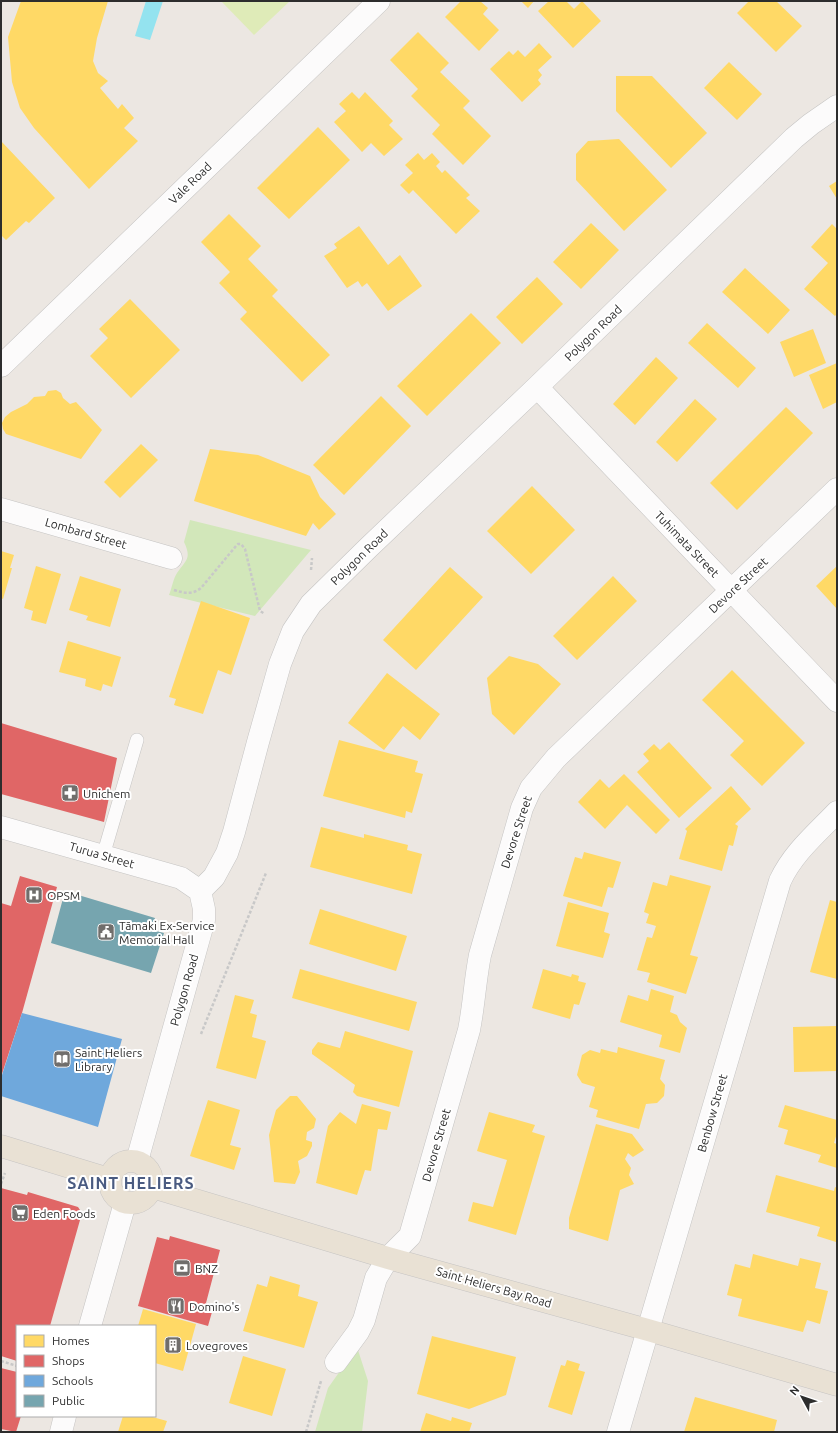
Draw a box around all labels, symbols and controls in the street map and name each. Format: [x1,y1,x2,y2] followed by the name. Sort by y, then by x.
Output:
[166,160,214,206] street label: Vale Road
[562,303,624,363] street label: Polygon Road
[652,508,722,580] street label: Tuhimata Street
[44,515,129,551] street label: Lombard Street
[328,527,390,587] street label: Polygon Road
[706,554,770,615] street label: Devore Street
[60,783,80,803] pharmacy icon: Unichem
[83,787,130,800] place label: Unichem
[498,794,534,870] street label: Devore Street
[68,840,136,871] street label: Turua Street
[24,885,44,905] hospital icon: OPSM
[47,889,80,902] place label: OPSM
[119,919,215,946] place label: Tāmaki Ex-Service Memorial Hall
[96,922,116,942] public building icon: Tāmaki Ex-Service Memorial Hall
[168,953,200,1027] street label: Polygon Road
[75,1046,142,1073] place label: Saint Heliers Library
[52,1049,72,1069] library icon: Saint Heliers Library
[695,1072,729,1154] street label: Benbow Street
[419,1107,453,1183] street label: Devore Street
[67,1174,195,1192] district label: SAINT HELIERS
[10,1203,30,1223] supermarket icon: Eden Foods
[33,1207,95,1220] place label: Eden Foods
[172,1258,192,1278] bank icon: BNZ
[195,1262,218,1275] place label: BNZ
[435,1264,553,1310] street label: Saint Heliers Bay Road
[166,1296,186,1316] restaurant icon: Domino's
[189,1300,239,1313] place label: Domino's
[16,1325,156,1417] legend
[52,1334,90,1347] text: Homes
[163,1335,183,1355] building icon: Lovegroves
[186,1339,248,1352] place label: Lovegroves
[52,1354,84,1367] text: Shops
[52,1374,93,1387] text: Schools
[782,1377,822,1417] north arrow
[787,1384,802,1398] text: N
[52,1394,85,1407] text: Public

